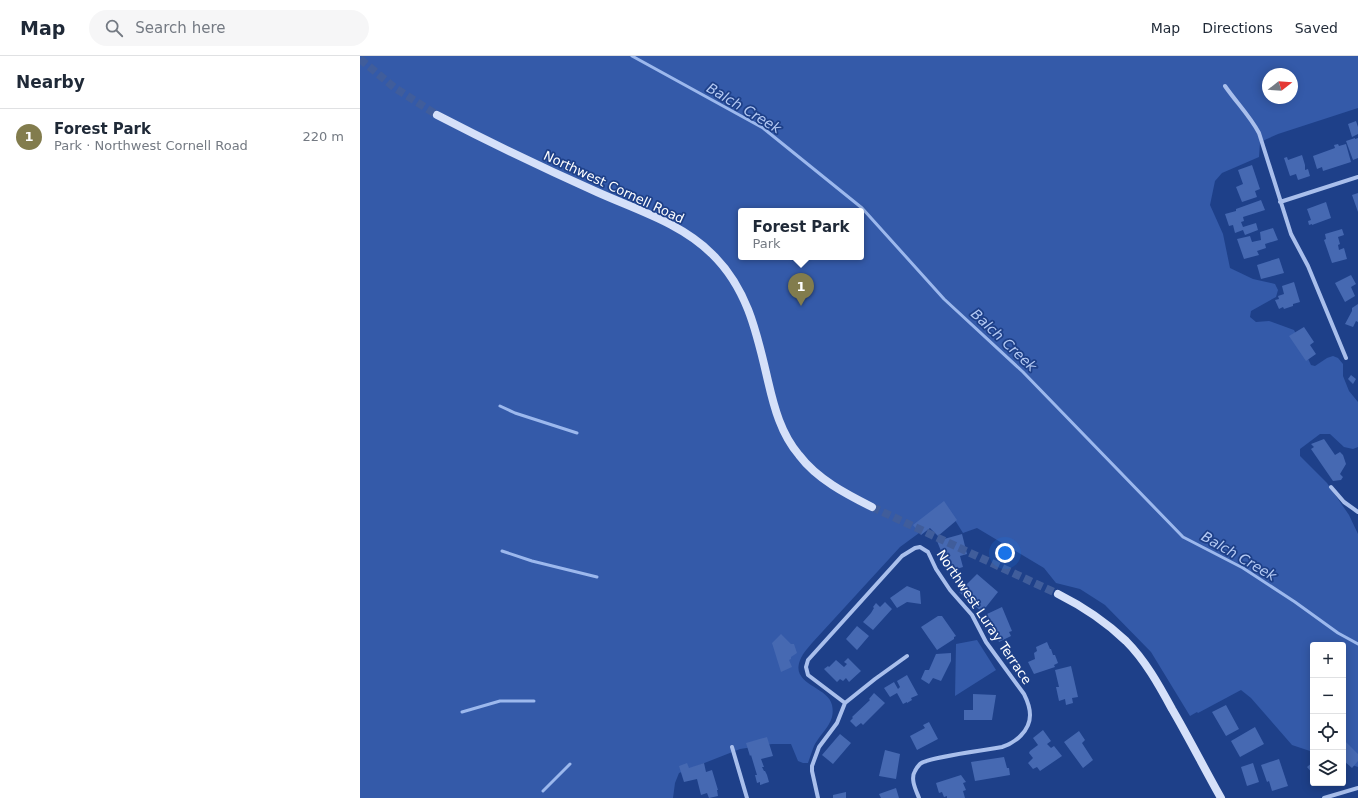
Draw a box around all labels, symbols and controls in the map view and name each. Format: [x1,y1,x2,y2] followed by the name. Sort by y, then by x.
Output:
[89,10,369,46] search box
[20,17,65,39] text: Map
[103,17,125,39] icon: search
[135,19,225,37] text: Search here
[1151,20,1180,36] text: Map
[1202,20,1273,36] text: Directions
[1295,20,1338,36] text: Saved
[1262,68,1298,104] north arrow
[16,72,85,92] text: Nearby
[704,80,785,137] water label: Balch Creek
[54,120,151,138] text: Forest Park
[24,129,34,144] text: 1
[302,129,344,144] text: 220 m
[54,138,248,153] text: Park · Northwest Cornell Road
[541,148,687,226] street label: Northwest Cornell Road
[738,208,864,260] popup
[753,218,849,236] text: Forest Park
[753,236,781,251] text: Park
[788,273,814,306] pin: 1
[968,306,1041,375] water label: Balch Creek
[1199,528,1280,584] water label: Balch Creek
[995,543,1015,563] your location
[933,547,1035,687] street label: Northwest Luray Terrace
[1310,642,1346,786] map controls
[1310,642,1346,678] button: +
[1310,678,1346,714] button: −
[1310,714,1346,750] button: locate
[1310,750,1346,786] button: layers

